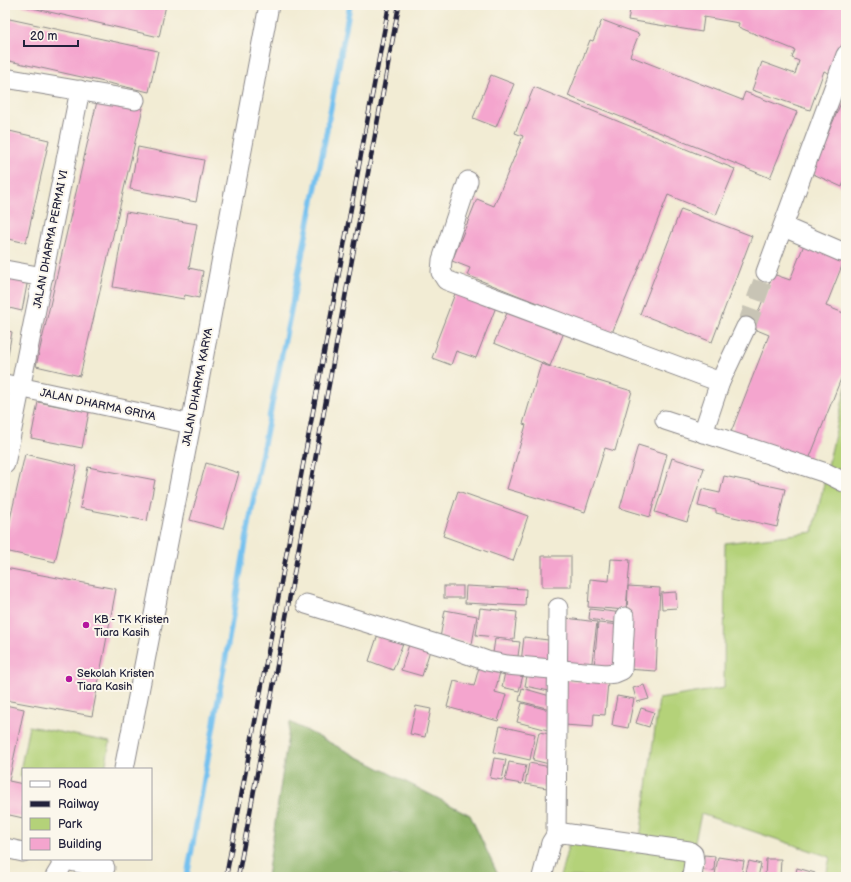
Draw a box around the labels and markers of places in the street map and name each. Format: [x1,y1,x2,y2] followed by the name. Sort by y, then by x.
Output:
[94,613,169,639] place label: KB - TK Kristen Tiara Kasih
[81,620,91,630] marker: KB - TK Kristen Tiara Kasih
[77,667,154,693] place label: Sekolah Kristen Tiara Kasih
[64,674,74,684] marker: Sekolah Kristen Tiara Kasih

